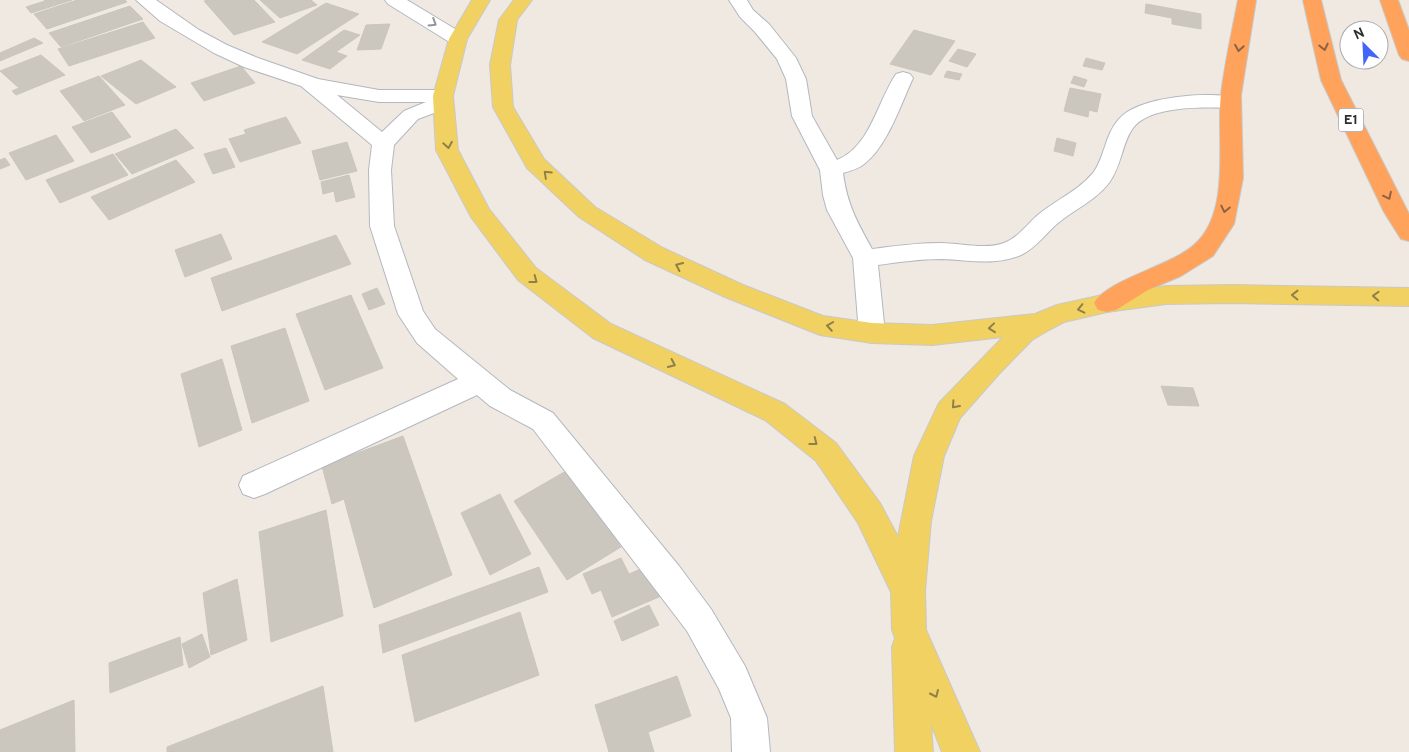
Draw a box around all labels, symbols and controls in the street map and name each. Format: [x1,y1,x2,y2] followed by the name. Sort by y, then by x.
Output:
[428,17,437,27] one-way arrow
[1339,20,1389,70] north arrow
[1351,25,1367,44] text: N
[1318,43,1329,52] one-way arrow
[1234,44,1245,52] one-way arrow
[1338,108,1364,132] road number: E1
[442,140,452,149] one-way arrow
[543,171,552,180] one-way arrow
[1382,191,1392,200] one-way arrow
[1220,205,1231,214] one-way arrow
[675,261,684,272] one-way arrow
[528,274,537,282] one-way arrow
[1290,289,1298,300] one-way arrow
[1372,291,1380,302] one-way arrow
[1076,303,1085,314] one-way arrow
[826,322,834,332] one-way arrow
[987,322,995,333] one-way arrow
[667,357,676,367] one-way arrow
[952,400,961,409] one-way arrow
[808,437,817,445] one-way arrow
[929,689,940,698] one-way arrow

